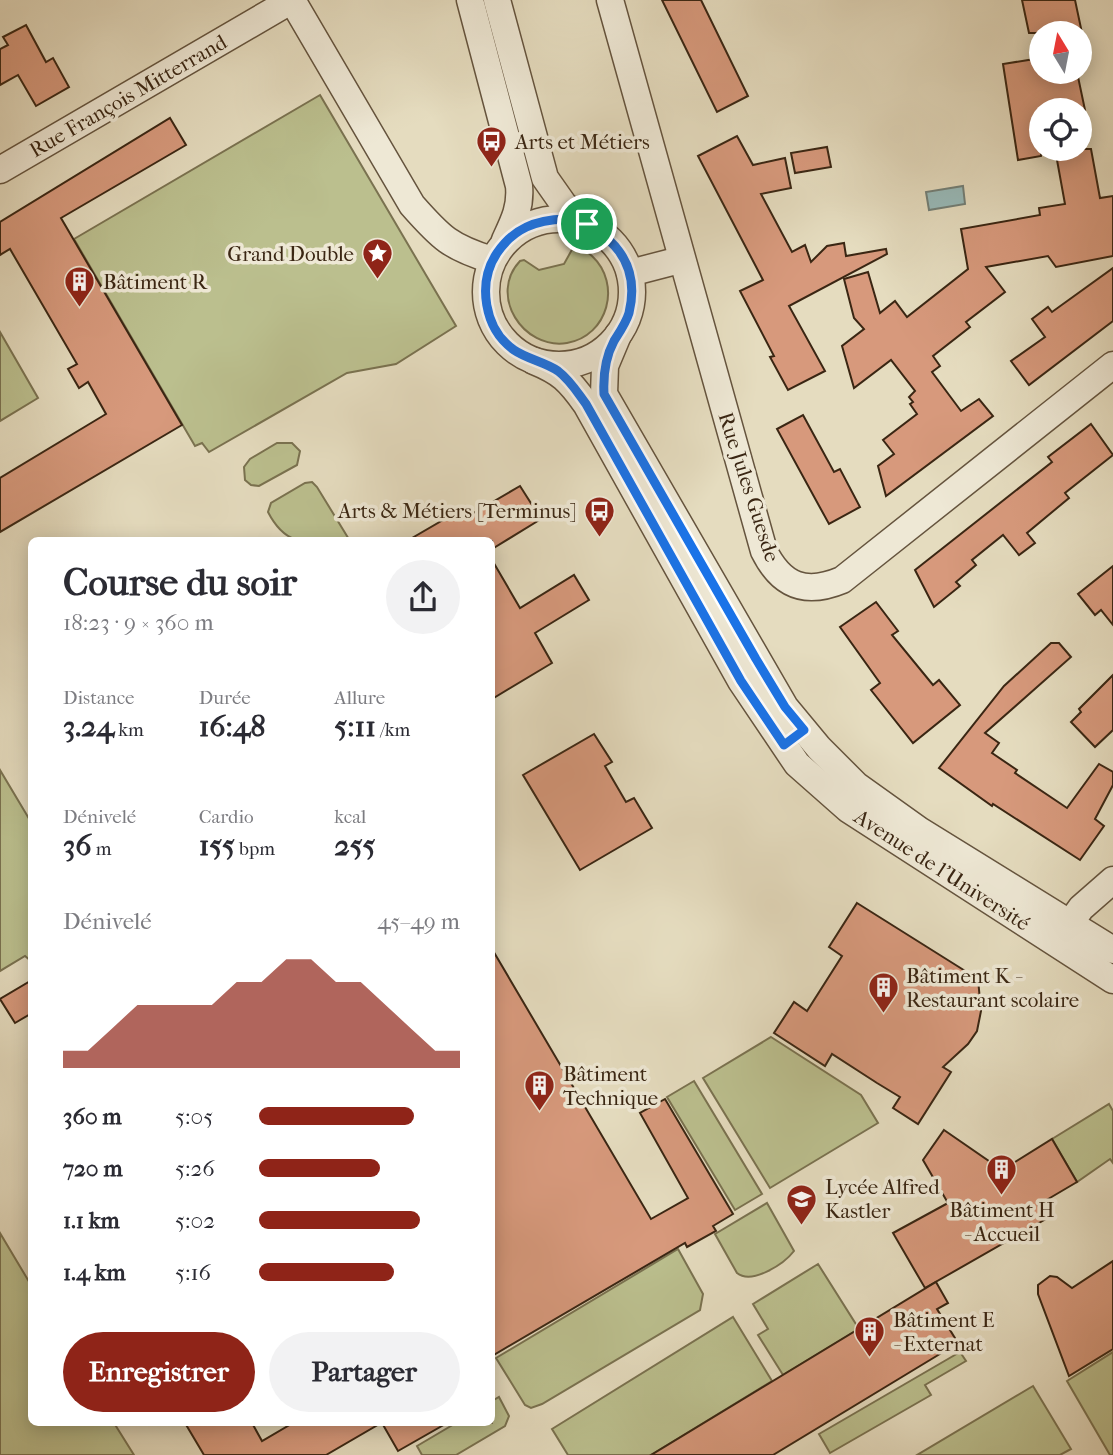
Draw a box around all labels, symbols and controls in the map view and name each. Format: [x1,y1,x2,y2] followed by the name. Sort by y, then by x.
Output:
[1029,21,1092,84] north arrow
[1029,21,1092,161] map controls
[25,29,231,162] street label: Rue François Mitterrand
[1029,98,1092,161] button: locate
[475,125,509,169] bus stop icon: Arts et Métiers
[514,130,650,154] place label: Arts et Métiers
[557,194,617,254] pin
[568,205,606,243] icon: arrive
[360,237,394,281] place icon: Grand Double
[227,242,354,266] place label: Grand Double
[63,265,97,309] building icon: Bâtiment R
[103,270,208,294] place label: Bâtiment R
[713,409,785,565] street label: Rue Jules Guesde
[583,494,617,538] bus stop icon: Arts & Métiers [Terminus]
[337,499,577,523] place label: Arts & Métiers [Terminus]
[63,560,297,605] text: Course du soir
[386,560,460,634] button: share
[63,609,214,636] text: 18:23 · 9 × 360 m
[63,687,134,709] text: Distance
[199,687,251,709] text: Durée
[334,687,385,709] text: Allure
[63,709,114,744] text: 3.24
[199,709,266,744] text: 16:48
[334,709,376,744] text: 5:11
[114,719,144,741] text: km
[376,719,410,741] text: /km
[849,804,1034,936] street label: Avenue de l'Université
[63,806,136,828] text: Dénivelé
[199,806,254,828] text: Cardio
[334,806,366,828] text: kcal
[63,828,92,863] text: 36
[199,828,235,863] text: 155
[334,828,376,863] text: 255
[92,838,111,860] text: m
[235,838,275,860] text: bpm
[63,908,152,935] text: Dénivelé
[377,908,460,935] text: 45–49 m
[906,964,1079,1012] place label: Bâtiment K - Restaurant scolaire
[866,971,900,1015] building icon: Bâtiment K - Restaurant scolaire
[563,1062,658,1110] place label: Bâtiment Technique
[523,1069,557,1113] building icon: Bâtiment Technique
[63,1103,122,1130] text: 360 m
[175,1103,213,1130] text: 5:05
[985,1153,1019,1197] building icon: Bâtiment H - Accueil
[63,1155,123,1182] text: 720 m
[175,1155,215,1182] text: 5:26
[825,1175,940,1223] place label: Lycée Alfred Kastler
[785,1182,819,1226] school or university icon: Lycée Alfred Kastler
[949,1198,1055,1246] place label: Bâtiment H - Accueil
[63,1207,120,1234] text: 1.1 km
[175,1207,215,1234] text: 5:02
[63,1259,126,1286] text: 1.4 km
[175,1259,211,1286] text: 5:16
[893,1308,995,1356] place label: Bâtiment E - Externat
[853,1315,887,1359] building icon: Bâtiment E - Externat
[63,1332,255,1412] button: Enregistrer
[269,1332,460,1412] button: Partager

